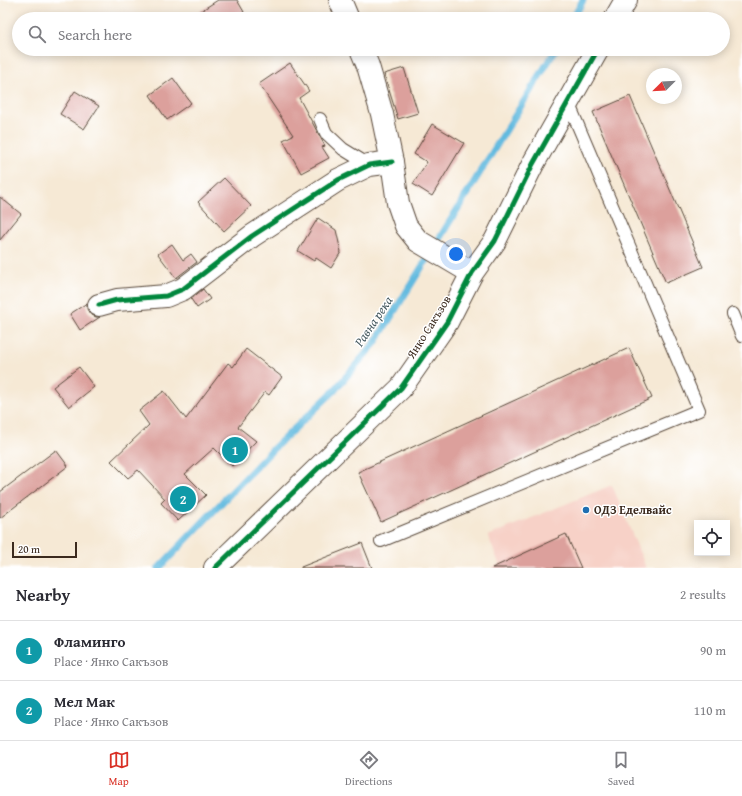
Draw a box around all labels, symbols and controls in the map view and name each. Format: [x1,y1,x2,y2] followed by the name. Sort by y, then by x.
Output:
[12,12,730,56] search box
[26,23,48,45] icon: search
[58,24,132,45] text: Search here
[646,68,682,104] north arrow
[446,244,466,264] your location
[349,292,397,351] water label: Равна река
[402,292,455,363] street label: Янко Сакъзов
[222,435,248,465] pin: 1
[170,484,196,514] pin: 2
[594,501,672,518] place label: ОДЗ Еделвайс
[581,505,591,515] marker: ОДЗ Еделвайс
[694,520,730,556] map controls
[694,520,730,556] button: locate
[12,540,77,559] scale bar
[18,541,40,557] text: 20 m
[16,582,70,607] text: Nearby
[680,585,726,604] text: 2 results
[54,631,125,652] text: Фламинго
[26,641,32,660] text: 1
[700,641,726,660] text: 90 m
[54,652,168,671] text: Place · Янко Сакъзов
[54,691,115,712] text: Мел Мак
[26,701,32,720] text: 2
[694,701,726,720] text: 110 m
[54,712,168,731] text: Place · Янко Сакъзов
[108,749,130,789] tab: Map
[345,749,392,789] tab: Directions
[608,749,634,789] tab: Saved

